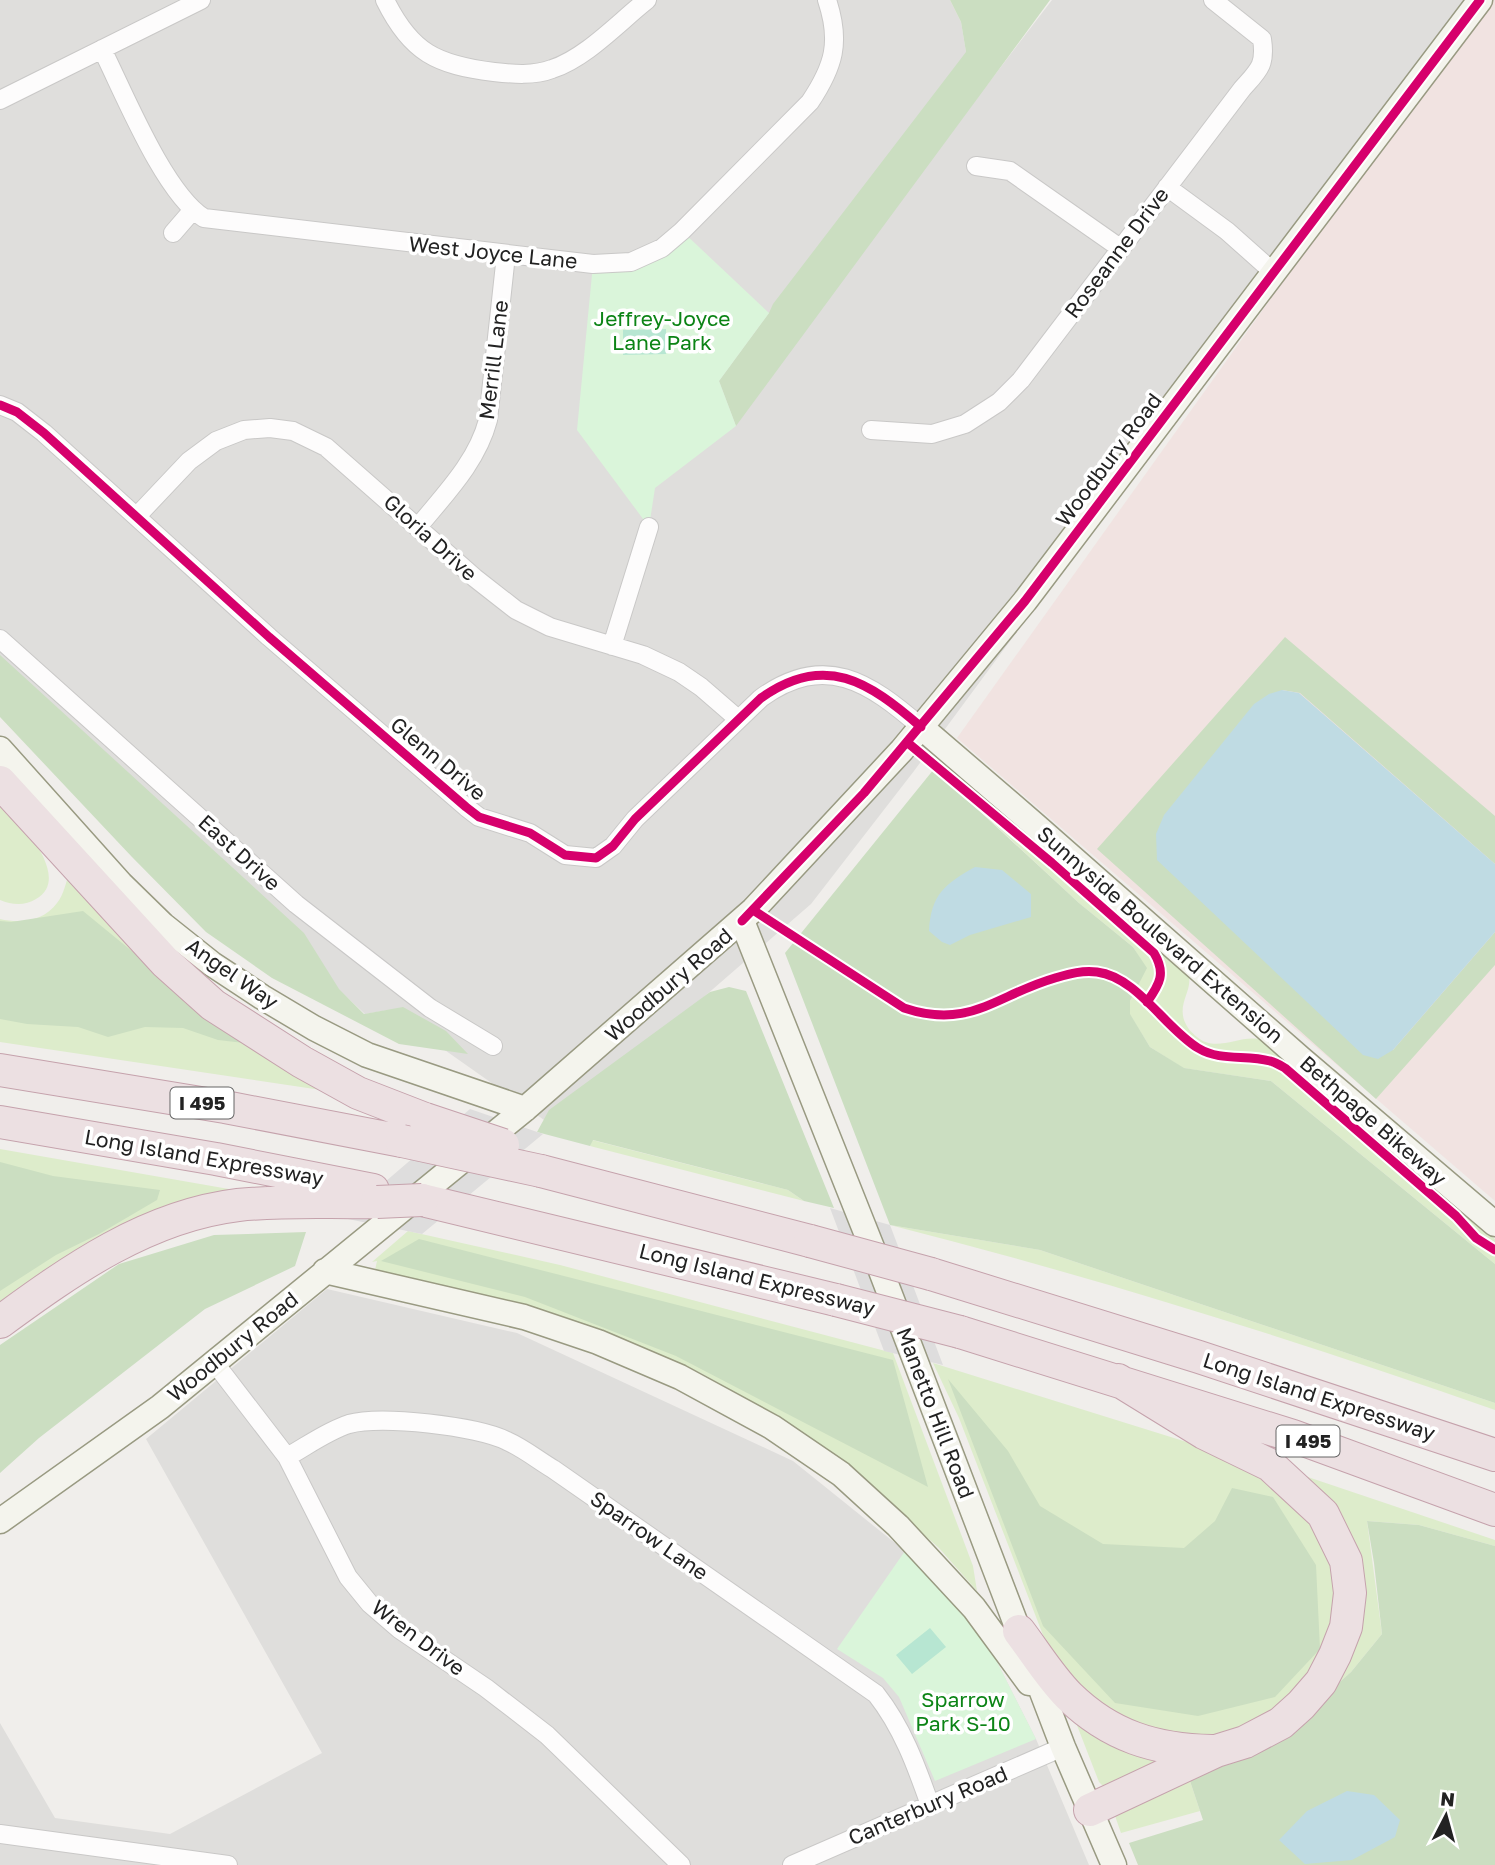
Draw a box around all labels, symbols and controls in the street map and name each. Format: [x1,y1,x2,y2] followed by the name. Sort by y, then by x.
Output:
[1059,182,1174,323] street label: Roseanne Drive
[407,230,579,274] street label: West Joyce Lane
[473,299,513,421] street label: Merrill Lane
[593,305,731,355] park label: Jeffrey-Joyce Lane Park
[1050,388,1167,531] street label: Woodbury Road
[379,488,483,586] street label: Gloria Drive
[386,711,492,806] street label: Glenn Drive
[193,809,286,896] street label: East Drive
[1032,820,1289,1048] street label: Sunnyside Boulevard Extension
[599,922,737,1047] street label: Woodbury Road
[181,932,284,1015] street label: Angel Way
[1295,1050,1452,1191] street label: Bethpage Bikeway
[170,1088,234,1119] road number: I 495
[83,1123,326,1191] street label: Long Island Expressway
[637,1237,878,1321] street label: Long Island Expressway
[162,1286,303,1407] street label: Woodbury Road
[891,1323,981,1502] street label: Manetto Hill Road
[1200,1346,1439,1446] street label: Long Island Expressway
[1276,1426,1340,1456] road number: I 495
[586,1485,714,1585] street label: Sparrow Lane
[367,1594,470,1681] street label: Wren Drive
[915,1686,1011,1736] park label: Sparrow Park S-10
[844,1760,1011,1850] street label: Canterbury Road
[1411,1781,1481,1851] north arrow
[1439,1786,1456,1811] text: N

